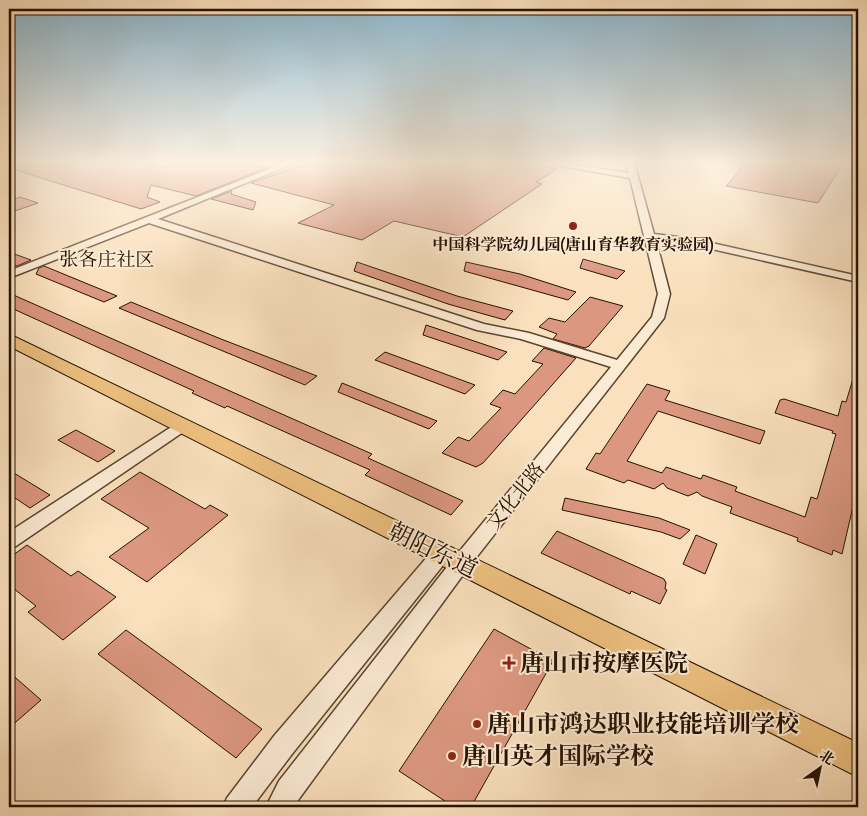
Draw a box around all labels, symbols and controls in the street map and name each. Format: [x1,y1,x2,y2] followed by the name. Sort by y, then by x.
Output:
[567,220,579,232] marker: 中国科学院幼儿园(唐山育华教育实验园)
[433,235,714,255] place label: 中国科学院幼儿园(唐山育华教育实验园)
[59,248,155,271] district label: 张各庄社区
[481,457,549,535] street label: 文化北路
[383,515,483,585] street label: 朝阳东道
[520,648,688,678] place label: 唐山市按摩医院
[502,656,516,670] marker: 唐山市按摩医院
[487,709,799,739] place label: 唐山市鸿达职业技能培训学校
[471,718,483,730] marker: 唐山市鸿达职业技能培训学校
[462,741,654,771] place label: 唐山英才国际学校
[794,744,844,794] north arrow
[816,747,837,768] text: 北
[446,750,458,762] marker: 唐山英才国际学校

